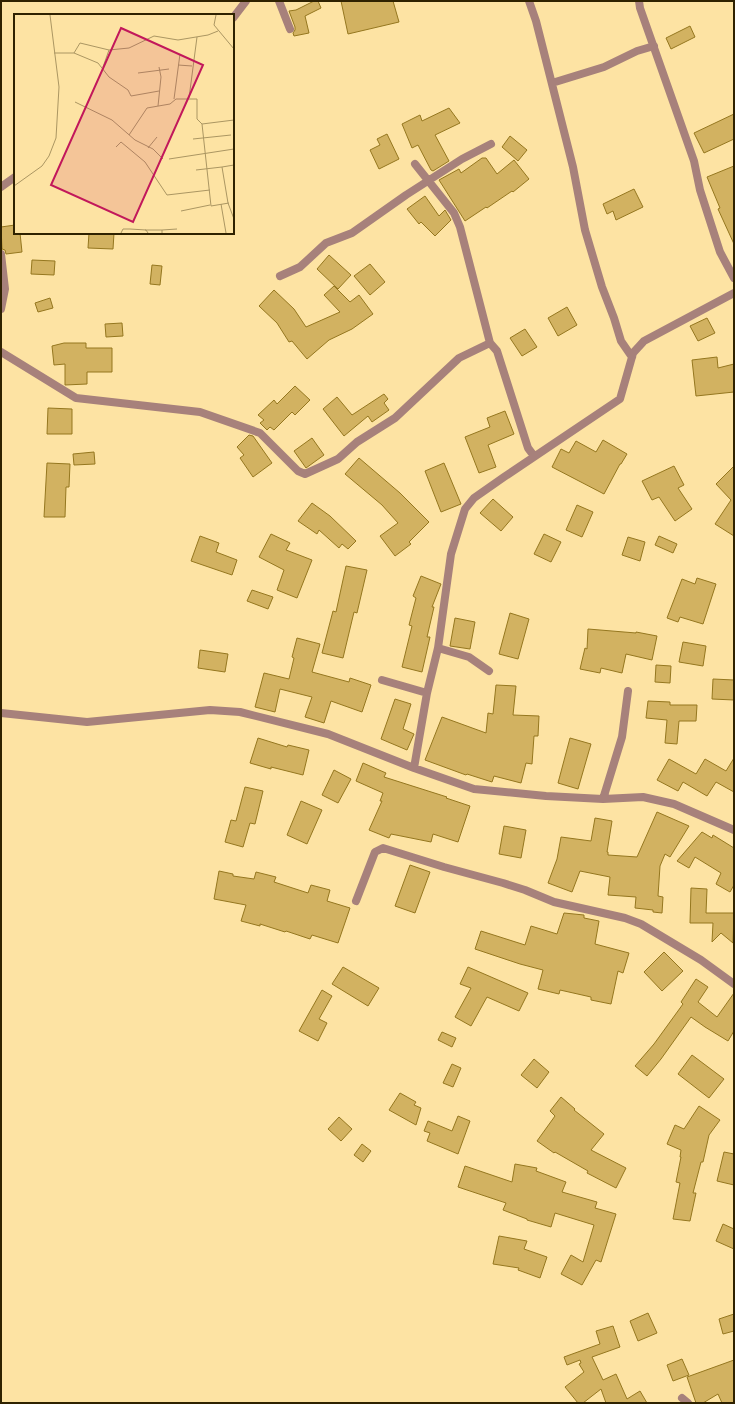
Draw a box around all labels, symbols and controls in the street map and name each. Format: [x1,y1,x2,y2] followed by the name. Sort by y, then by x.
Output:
[14,14,234,234] inset map

